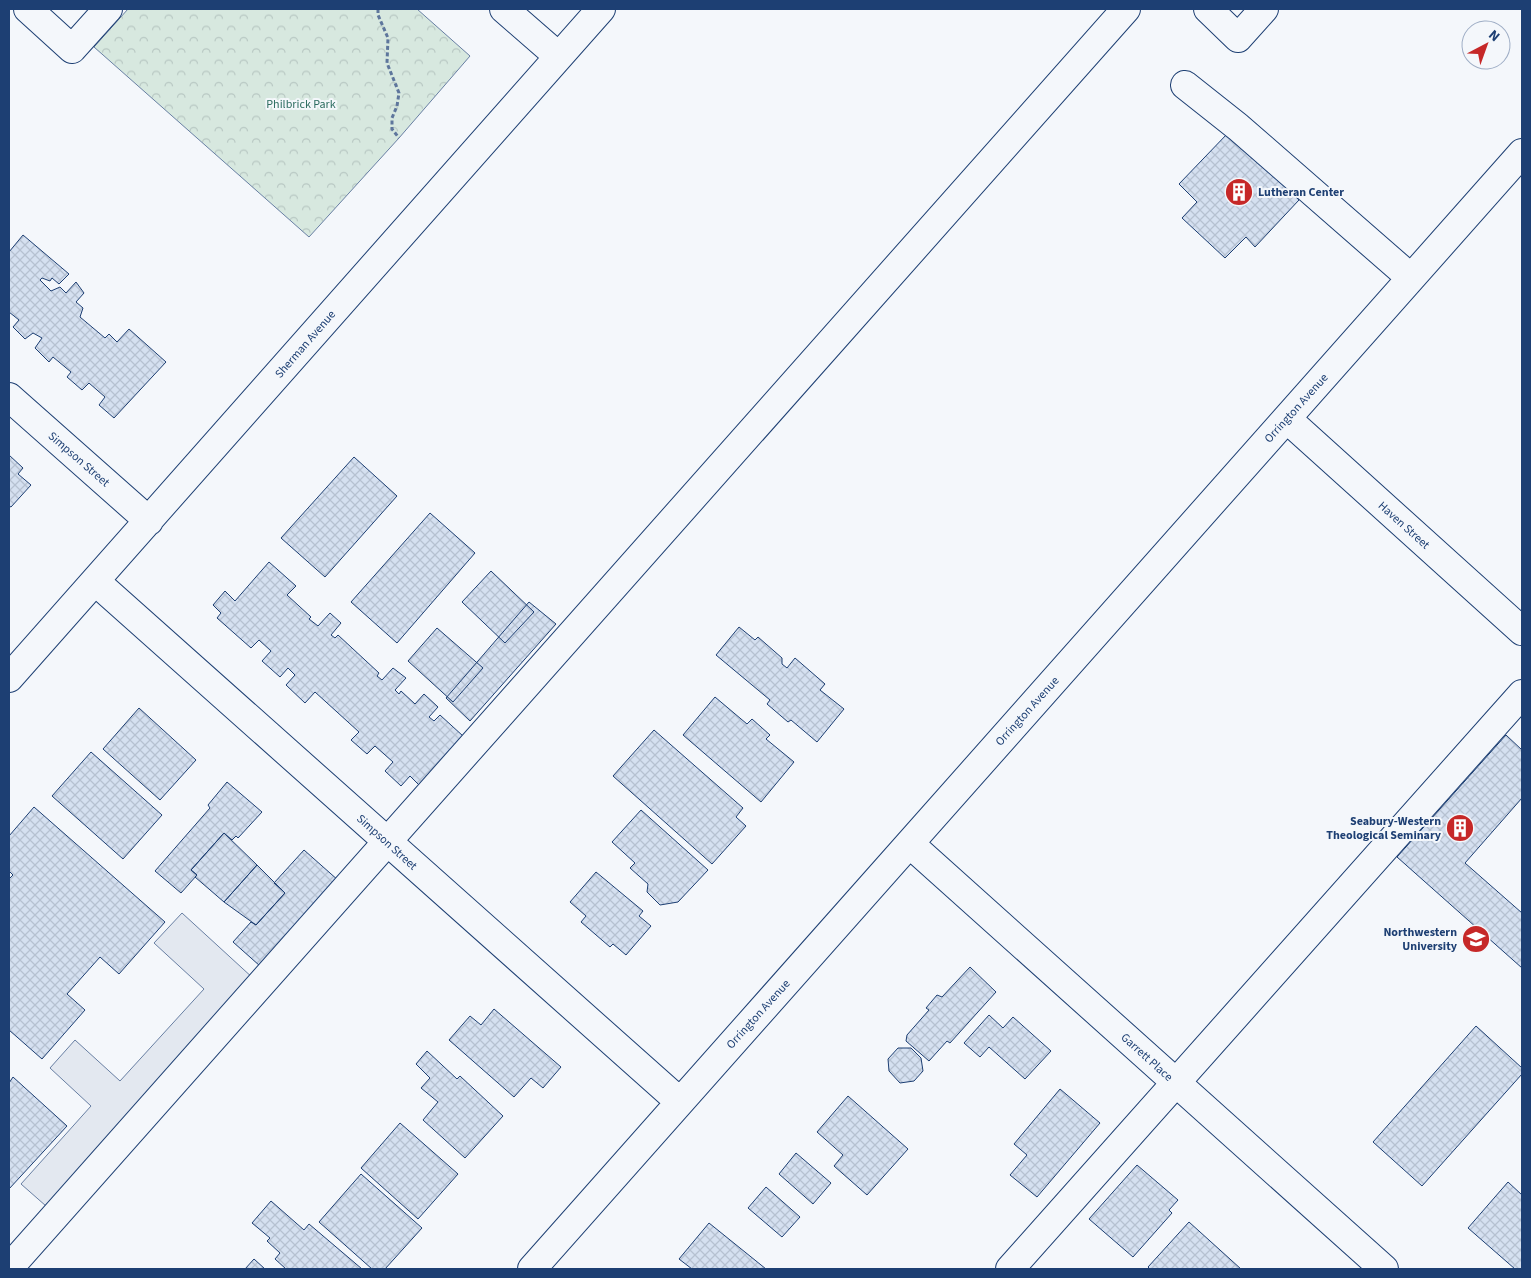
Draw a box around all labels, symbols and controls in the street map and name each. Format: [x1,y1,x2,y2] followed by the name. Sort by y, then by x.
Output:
[1461,20,1511,70] north arrow
[1484,25,1504,47] text: N
[266,96,336,113] park label: Philbrick Park
[1224,177,1254,207] building icon: Lutheran Center
[1258,184,1344,201] place label: Lutheran Center
[271,307,340,382] street label: Sherman Avenue
[1261,370,1332,447] street label: Orrington Avenue
[44,428,113,491] street label: Simpson Street
[1374,498,1433,553] street label: Haven Street
[992,673,1063,750] street label: Orrington Avenue
[353,810,421,874] street label: Simpson Street
[1326,813,1442,844] place label: Seabury-Western Theological Seminary
[1445,813,1475,843] building icon: Seabury-Western Theological Seminary
[1383,924,1458,955] place label: Northwestern University
[1461,924,1491,954] school or university icon: Northwestern University
[723,976,794,1053] street label: Orrington Avenue
[1117,1029,1176,1085] street label: Garrett Place

